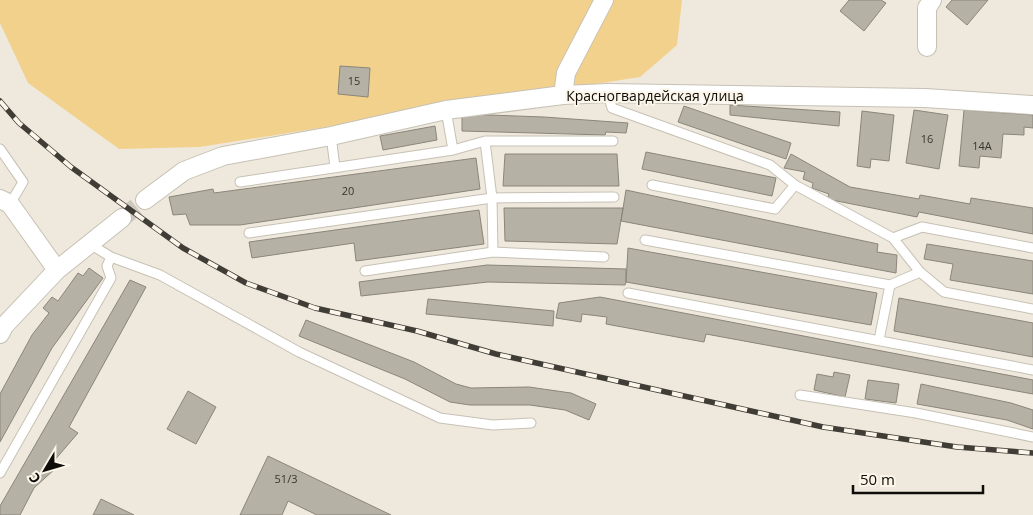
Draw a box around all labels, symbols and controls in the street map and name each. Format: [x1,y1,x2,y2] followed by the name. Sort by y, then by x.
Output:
[348,73,360,88] house number: 15
[566,86,744,105] street label: Красногвардейская улица
[921,131,933,146] house number: 16
[972,138,992,153] house number: 14А
[342,183,354,198] house number: 20
[20,445,70,495] north arrow
[853,462,983,494] scale bar
[24,469,45,488] text: С
[860,469,895,489] text: 50 m
[275,471,297,486] house number: 51/3

